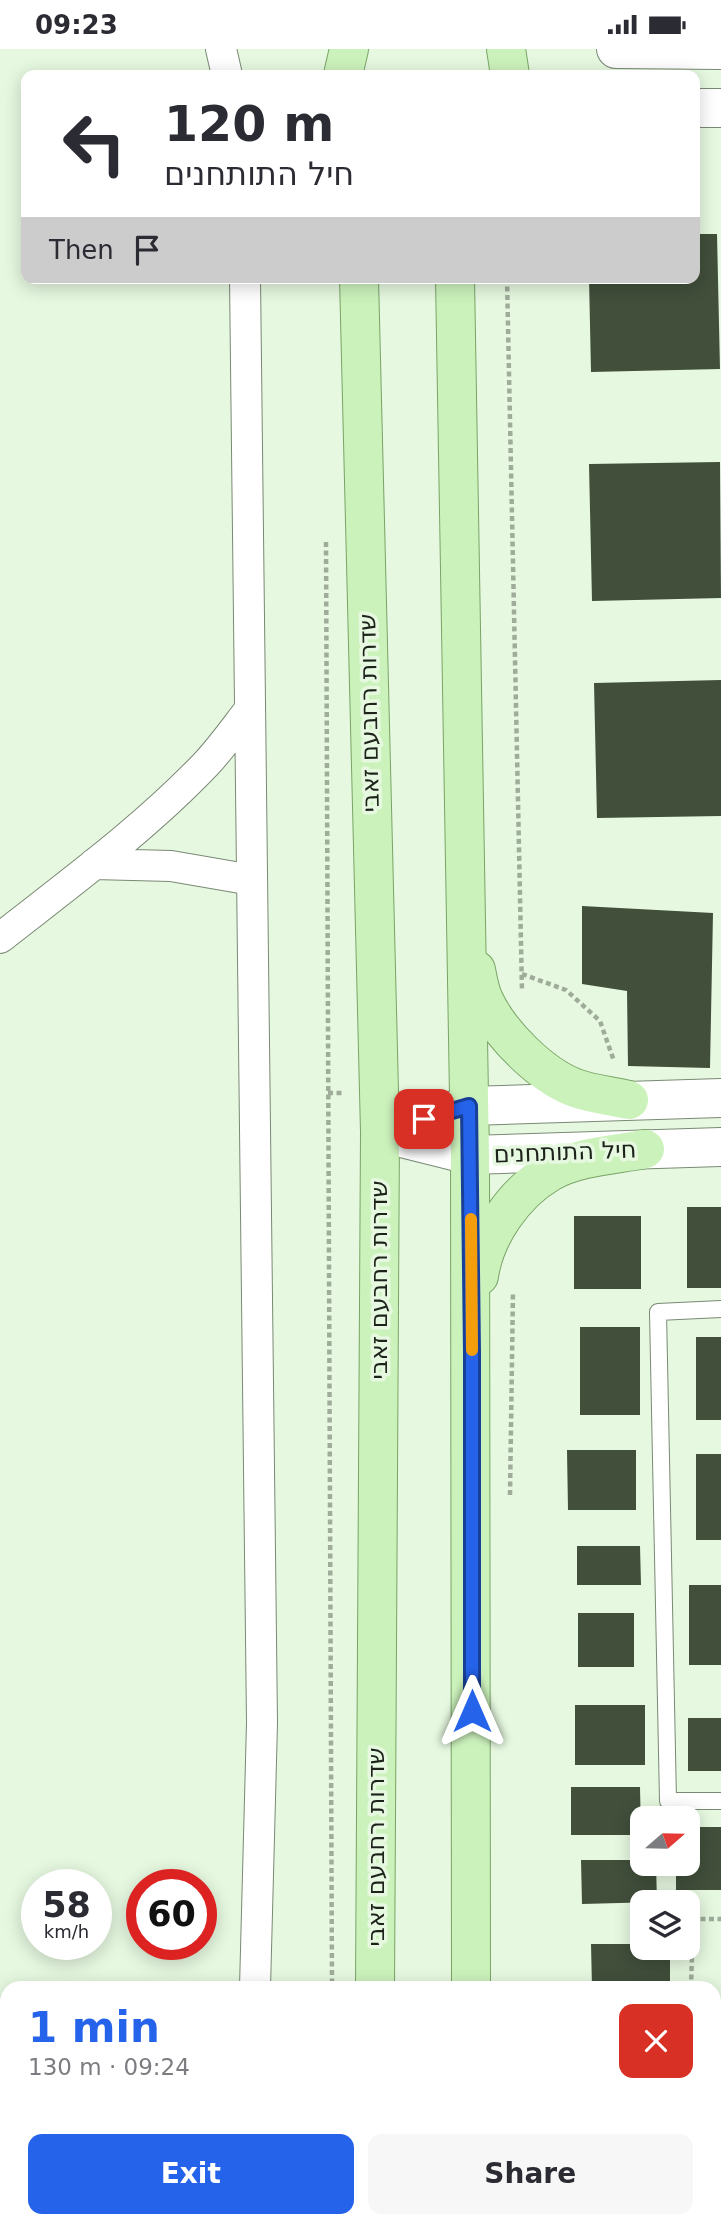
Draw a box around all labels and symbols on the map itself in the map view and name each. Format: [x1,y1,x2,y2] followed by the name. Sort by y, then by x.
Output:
[353,613,385,813] street label: שדרות רחבעם זאבי
[394,1089,454,1149] pin
[493,1136,637,1168] street label: חיל התותחנים
[365,1181,393,1379] street label: שדרות רחבעם זאבי
[435,1674,509,1748] position arrow
[362,1748,390,1946] street label: שדרות רחבעם זאבי
[630,1806,700,1876] north arrow
[126,1869,217,1960] speed limit sign: 60

